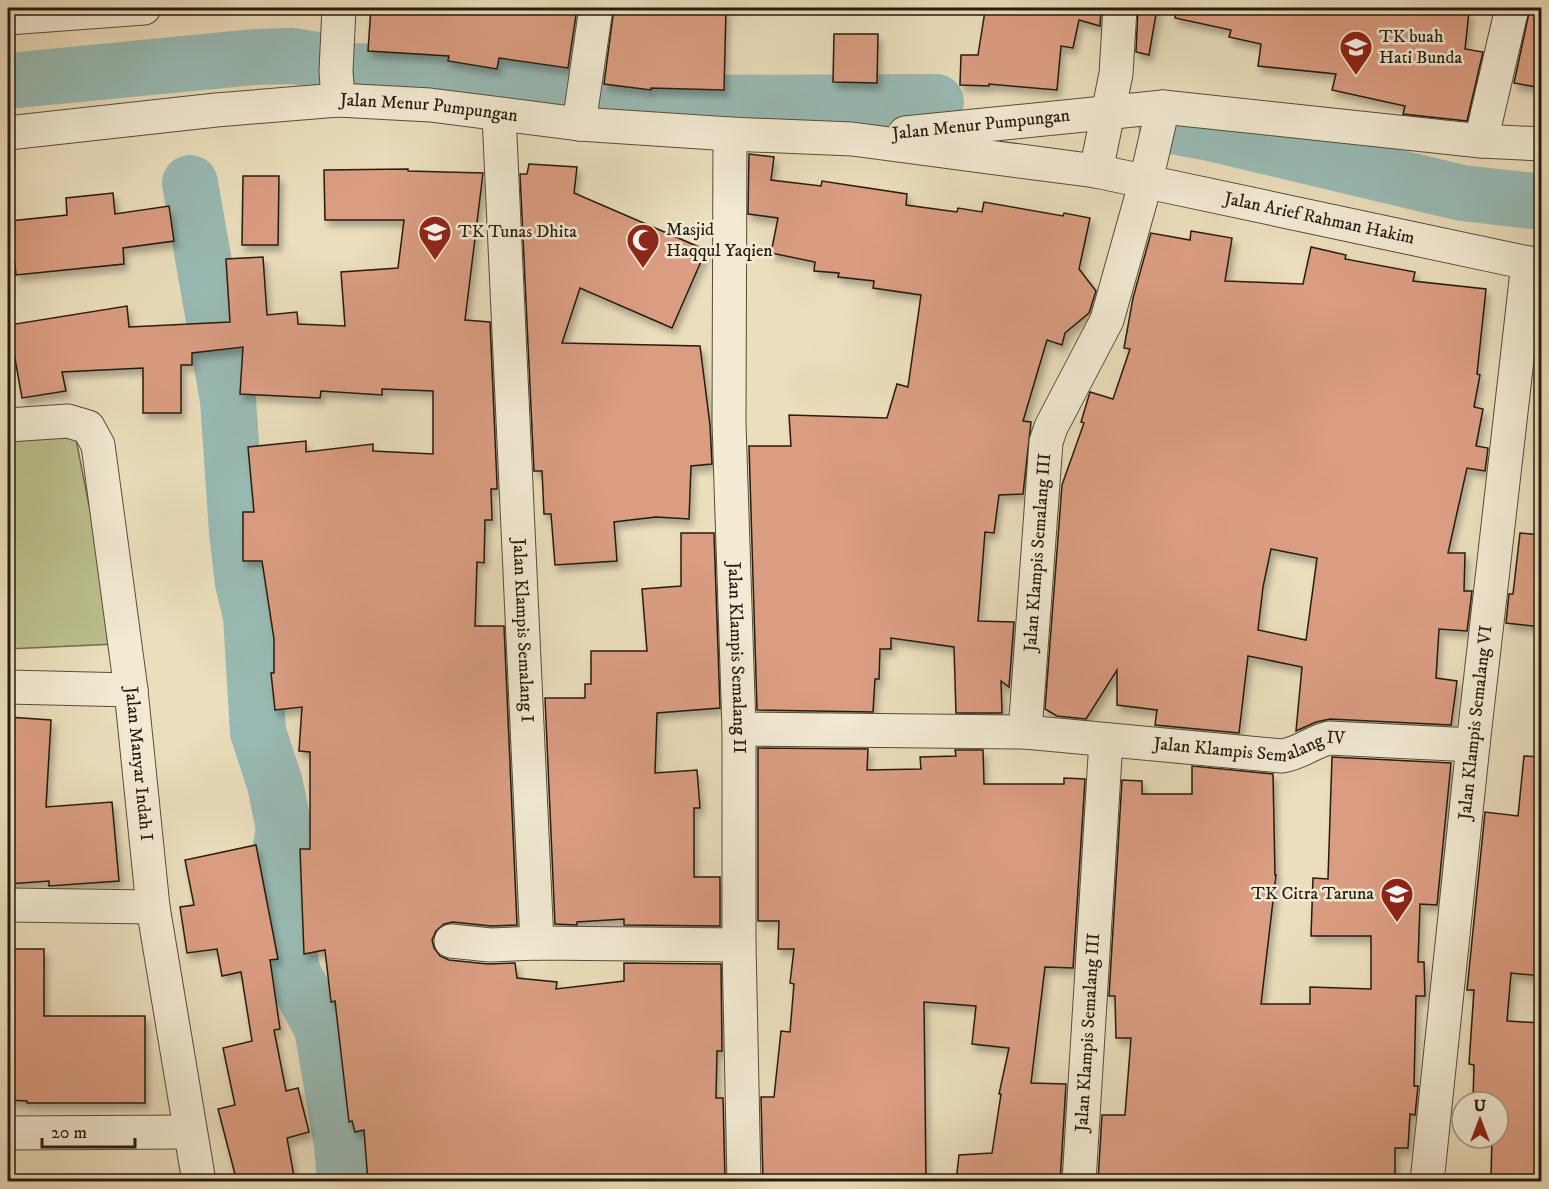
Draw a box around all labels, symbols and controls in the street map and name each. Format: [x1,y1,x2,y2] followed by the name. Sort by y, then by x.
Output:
[1379,26,1462,69] place label: TK buah Hati Bunda
[1338,29,1374,76] school or university icon: TK buah Hati Bunda
[337,89,520,127] street label: Jalan Menur Pumpungan
[889,105,1072,145] street label: Jalan Menur Pumpungan
[1220,187,1417,250] street label: Jalan Arief Rahman Hakim
[417,214,453,261] school or university icon: TK Tunas Dhita
[666,219,773,262] place label: Masjid Haqqul Yaqien
[458,221,577,243] place label: TK Tunas Dhita
[625,222,661,269] mosque icon: Masjid Haqqul Yaqien
[1020,452,1056,655] street label: Jalan Klampis Semalang III
[507,536,538,723] street label: Jalan Klampis Semalang I
[722,560,750,754] street label: Jalan Klampis Semalang II
[1454,624,1498,823] street label: Jalan Klampis Semalang VI
[120,684,157,842] street label: Jalan Manyar Indah I
[1151,727,1346,767] street label: Jalan Klampis Semalang IV
[1379,876,1415,923] school or university icon: TK Citra Taruna
[1251,883,1374,905] place label: TK Citra Taruna
[1071,932,1105,1134] street label: Jalan Klampis Semalang III
[1450,1090,1510,1150] north arrow
[1474,1096,1487,1116] text: U
[42,1111,135,1149] scale bar
[51,1122,87,1144] text: 20 m

